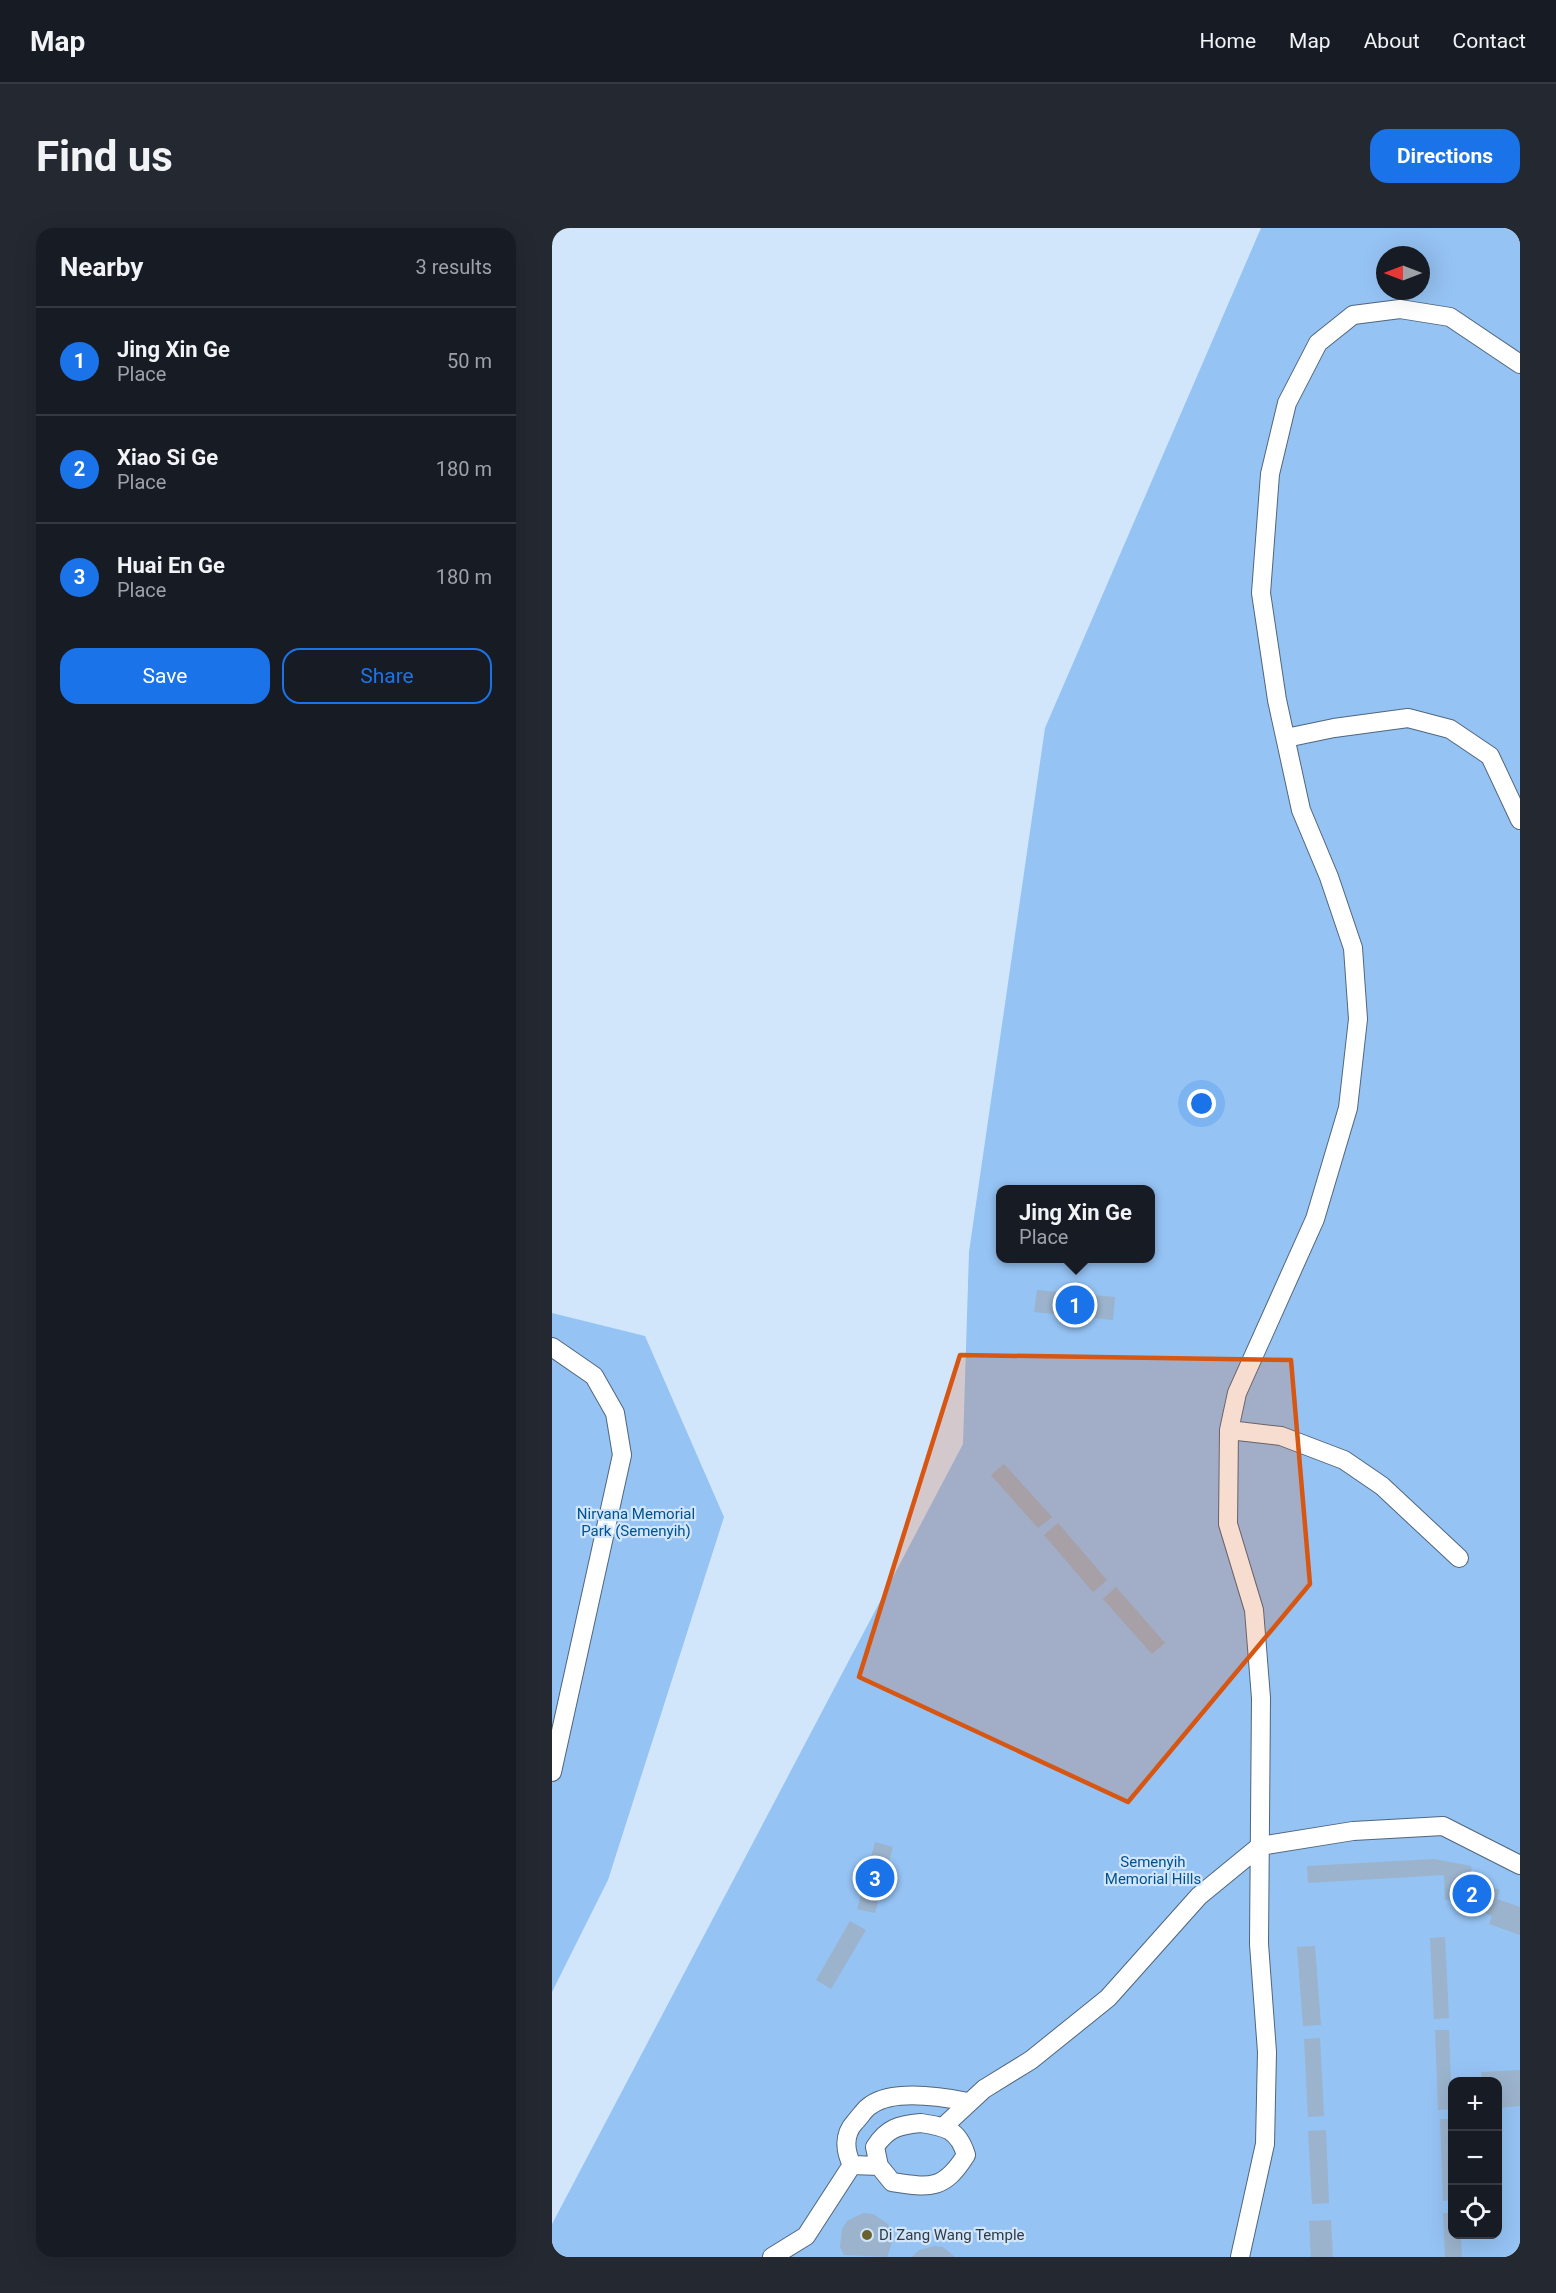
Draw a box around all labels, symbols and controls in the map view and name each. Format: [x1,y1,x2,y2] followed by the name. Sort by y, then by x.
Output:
[30,25,85,58] text: Map
[1200,29,1256,53] text: Home
[1289,29,1331,53] text: Map
[1364,29,1420,53] text: About
[1453,29,1526,53] text: Contact
[1370,129,1520,183] button: Directions
[36,132,173,181] text: Find us
[1376,246,1430,300] north arrow
[60,252,143,282] text: Nearby
[416,255,492,279] text: 3 results
[117,337,230,362] text: Jing Xin Ge
[74,349,85,373] text: 1
[447,349,492,373] text: 50 m
[117,362,166,386] text: Place
[117,445,218,470] text: Xiao Si Ge
[74,457,85,481] text: 2
[436,457,492,481] text: 180 m
[117,470,166,494] text: Place
[117,553,225,578] text: Huai En Ge
[74,565,85,589] text: 3
[436,565,492,589] text: 180 m
[117,578,166,602] text: Place
[60,648,270,704] button: Save
[282,648,492,704] button: Share
[1187,1089,1216,1118] your location
[996,1185,1155,1263] popup
[1019,1200,1132,1225] text: Jing Xin Ge
[1019,1225,1068,1249] text: Place
[1056,1282,1094,1328] pin: 1
[577,1505,695,1540] park label: Nirvana Memorial Park (Semenyih)
[1105,1853,1201,1888] park label: Semenyih Memorial Hills
[856,1856,894,1900] pin: 3
[1452,1872,1492,1916] pin: 2
[1448,2077,1502,2239] map controls
[1448,2077,1502,2131] button: +
[1448,2131,1502,2185] button: −
[1448,2185,1502,2239] button: locate
[879,2226,1025,2244] place label: Di Zang Wang Temple
[860,2228,874,2242] marker: Di Zang Wang Temple

